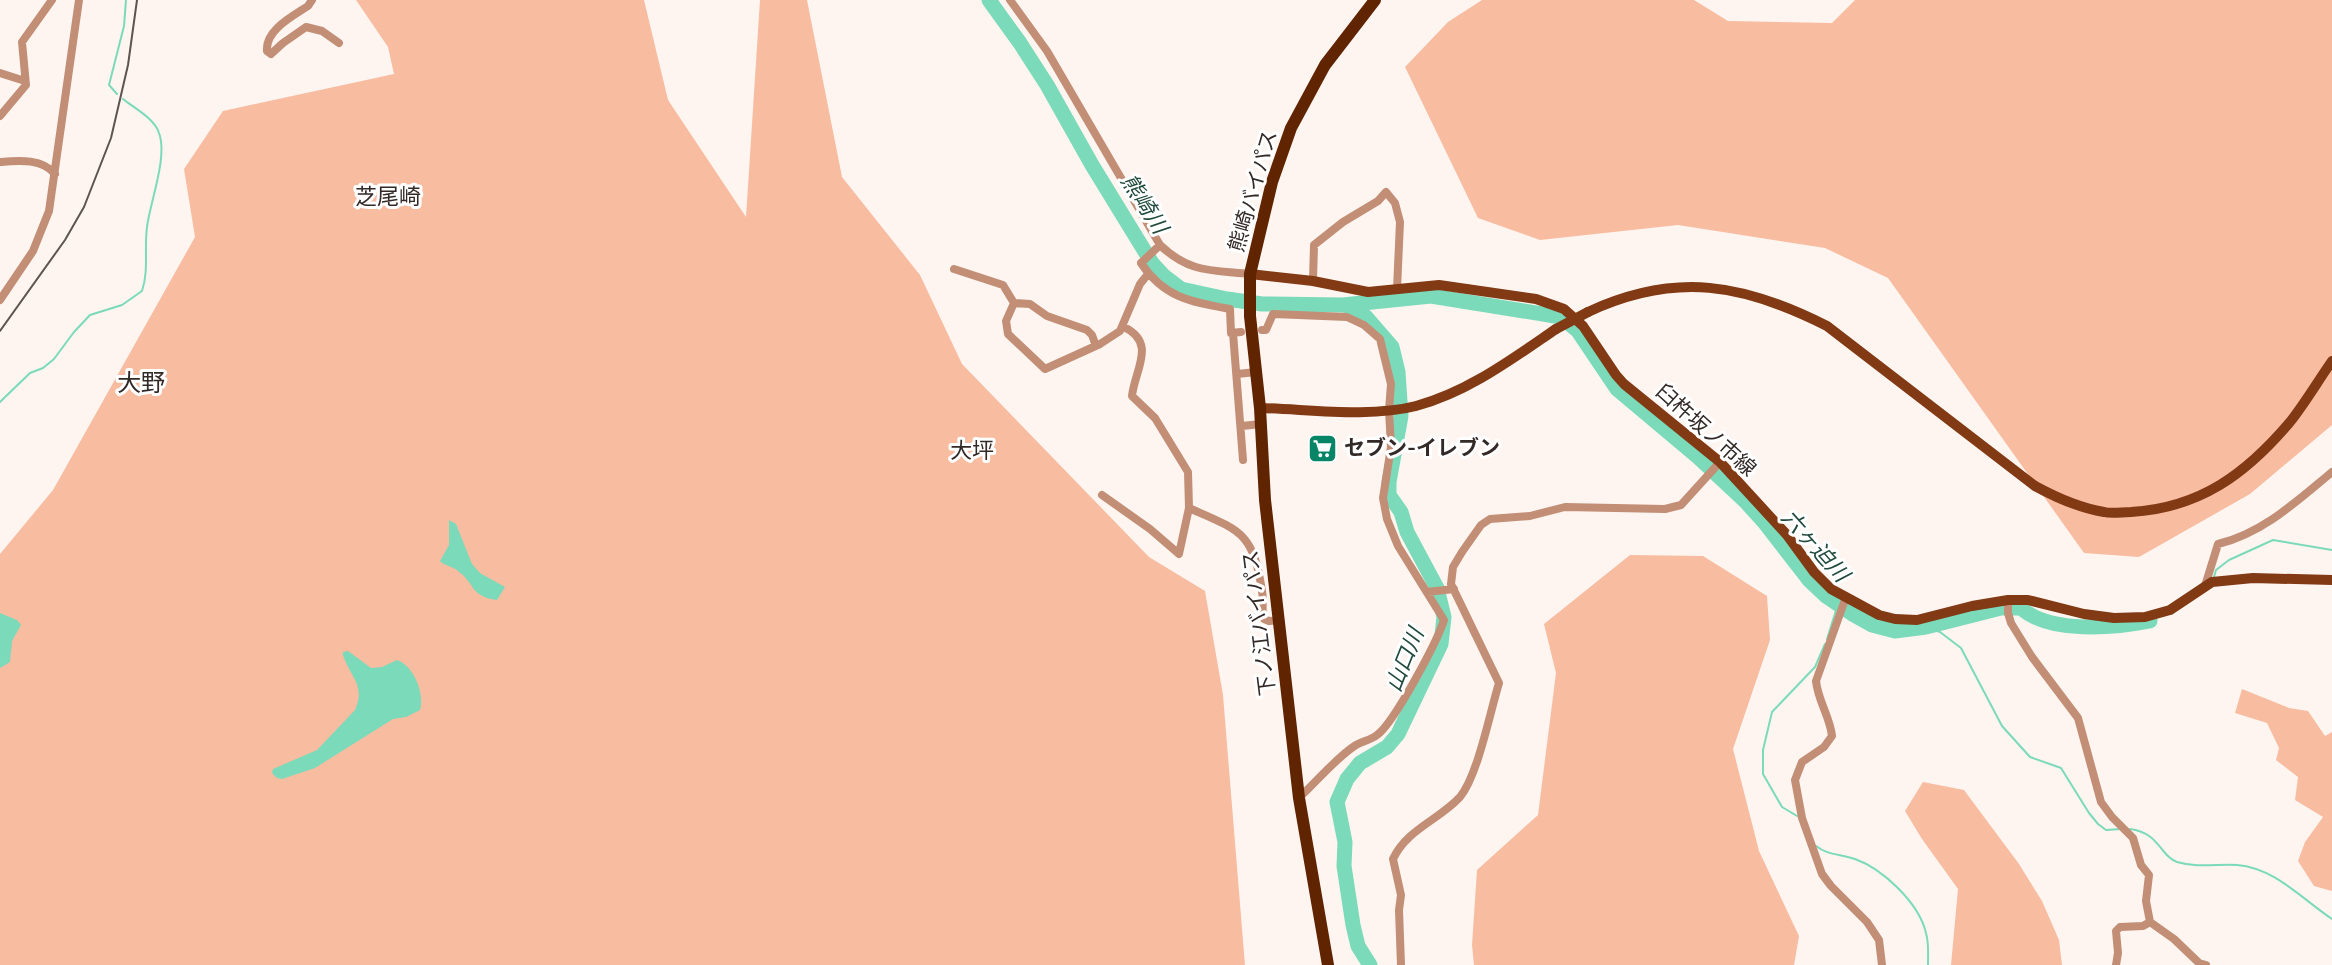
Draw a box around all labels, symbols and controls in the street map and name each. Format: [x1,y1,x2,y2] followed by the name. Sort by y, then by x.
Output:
[1222,127,1284,255] street label: 熊崎バイパス
[1113,168,1176,242] water label: 熊崎川
[355,182,421,212] district label: 芝尾崎
[117,367,165,399] district label: 大野
[1650,377,1762,483] street label: 臼杵坂ノ市線
[1307,432,1339,464] supermarket icon: セブン-イレブン
[1344,434,1500,462] place label: セブン-イレブン
[950,436,994,466] district label: 大坪
[1774,503,1857,590] water label: 六ヶ迫川
[1236,549,1282,697] street label: 下ノ江バイパス
[1379,622,1432,696] water label: 山口川

